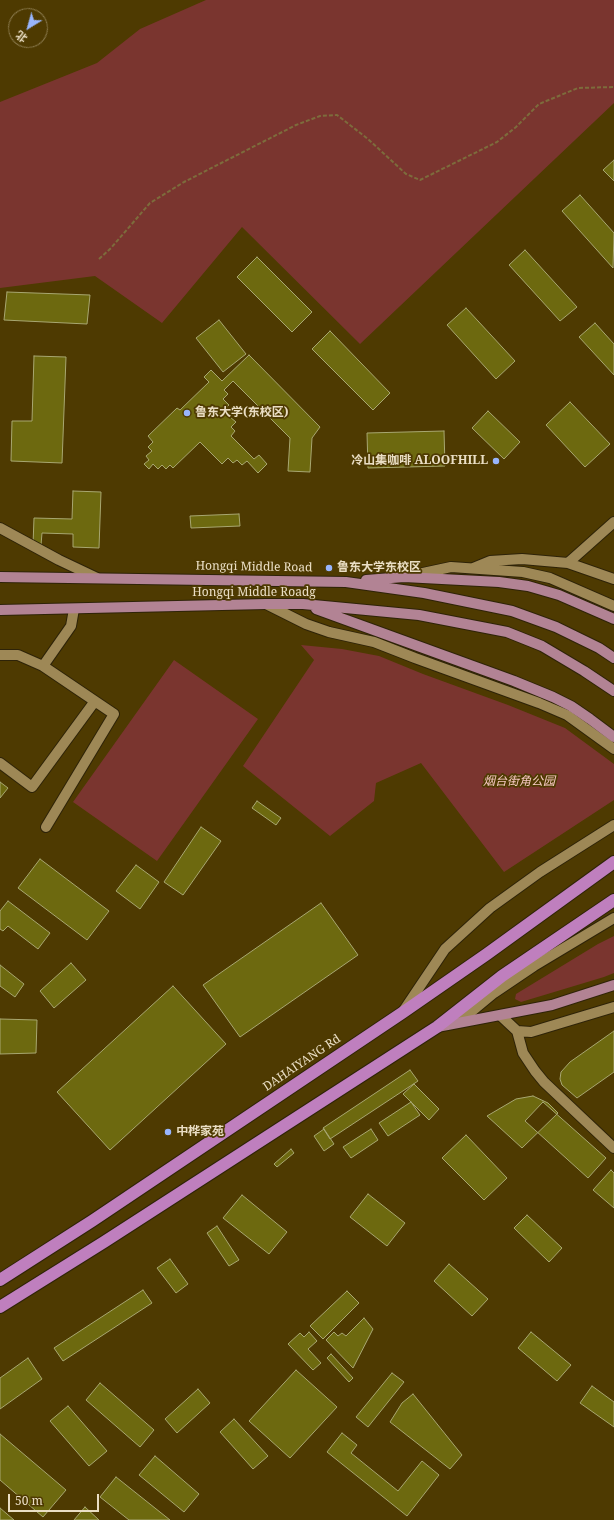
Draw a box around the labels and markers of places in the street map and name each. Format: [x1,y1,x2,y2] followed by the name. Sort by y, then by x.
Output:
[195,406,289,420] place label: 鲁东大学(东校区)
[182,408,192,418] marker: 鲁东大学(东校区)
[351,454,488,468] place label: 冷山集咖啡 ALOOFHILL
[491,456,501,466] marker: 冷山集咖啡 ALOOFHILL
[337,561,421,575] place label: 鲁东大学东校区
[324,563,334,573] marker: 鲁东大学东校区
[176,1125,224,1139] place label: 中桦家苑
[163,1127,173,1137] marker: 中桦家苑

